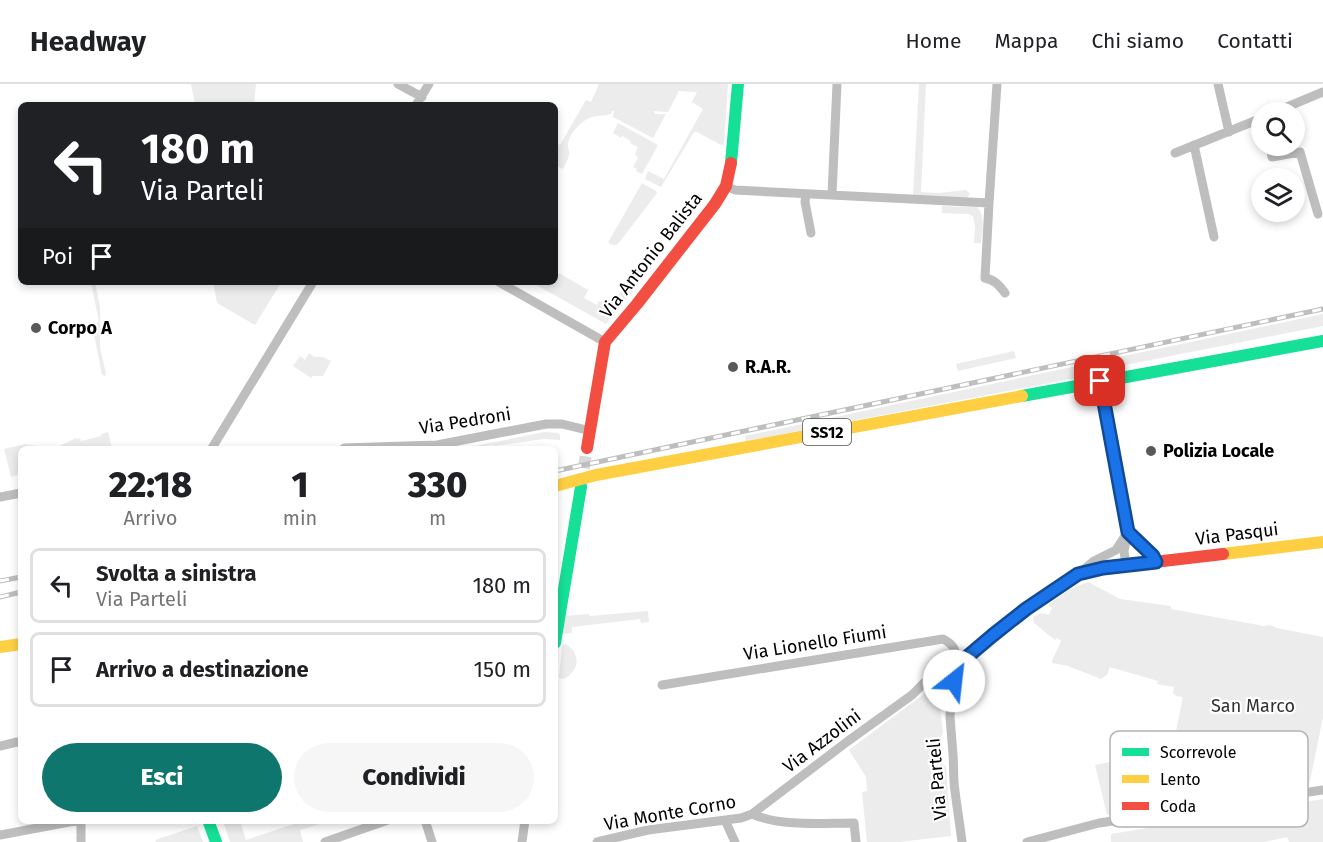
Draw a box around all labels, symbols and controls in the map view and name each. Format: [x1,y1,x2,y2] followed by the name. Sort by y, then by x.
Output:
[30,25,146,58] text: Headway
[905,28,961,54] text: Home
[994,28,1058,54] text: Mappa
[1091,28,1184,54] text: Chi siamo
[1217,28,1293,54] text: Contatti
[1251,102,1305,222] map controls
[1251,102,1305,156] button: search
[141,124,255,174] text: 180 m
[42,126,120,204] icon: left
[1251,168,1305,222] button: layers
[141,175,264,207] text: Via Parteli
[595,188,707,322] street label: Via Antonio Balista
[85,240,118,273] icon: arrive
[42,243,73,270] text: Poi
[48,317,112,339] place label: Corpo A
[29,321,43,335] marker: Corpo A
[1074,355,1125,406] pin
[745,356,791,378] place label: R.A.R.
[726,360,740,374] marker: R.A.R.
[1083,364,1116,397] icon: arrive
[418,403,512,439] street label: Via Pedroni
[803,419,851,445] road number: SS12
[1163,440,1274,462] place label: Polizia Locale
[1144,444,1158,458] marker: Polizia Locale
[109,463,192,507] text: 22:18
[292,463,309,507] text: 1
[408,463,467,507] text: 330
[123,506,177,530] text: Arrivo
[283,506,317,530] text: min
[429,506,446,530] text: m
[1194,518,1280,550] street label: Via Pasqui
[96,560,257,587] text: Svolta a sinistra
[45,569,78,602] icon: left
[472,572,531,599] text: 180 m
[96,587,187,611] text: Via Parteli
[742,621,888,665] street label: Via Lionello Fiumi
[922,649,986,713] position arrow
[45,653,78,686] icon: arrive
[96,656,309,683] text: Arrivo a destinazione
[473,656,531,683] text: 150 m
[1211,695,1295,717] park label: San Marco
[779,705,865,777] street label: Via Azzolini
[1110,731,1308,827] legend
[922,737,952,821] street label: Via Parteli
[42,743,282,812] button: Esci
[294,743,534,812] button: Condividi
[1160,743,1236,762] text: Scorrevole
[1160,770,1201,789] text: Lento
[602,791,738,835] street label: Via Monte Corno
[1160,797,1196,816] text: Coda

